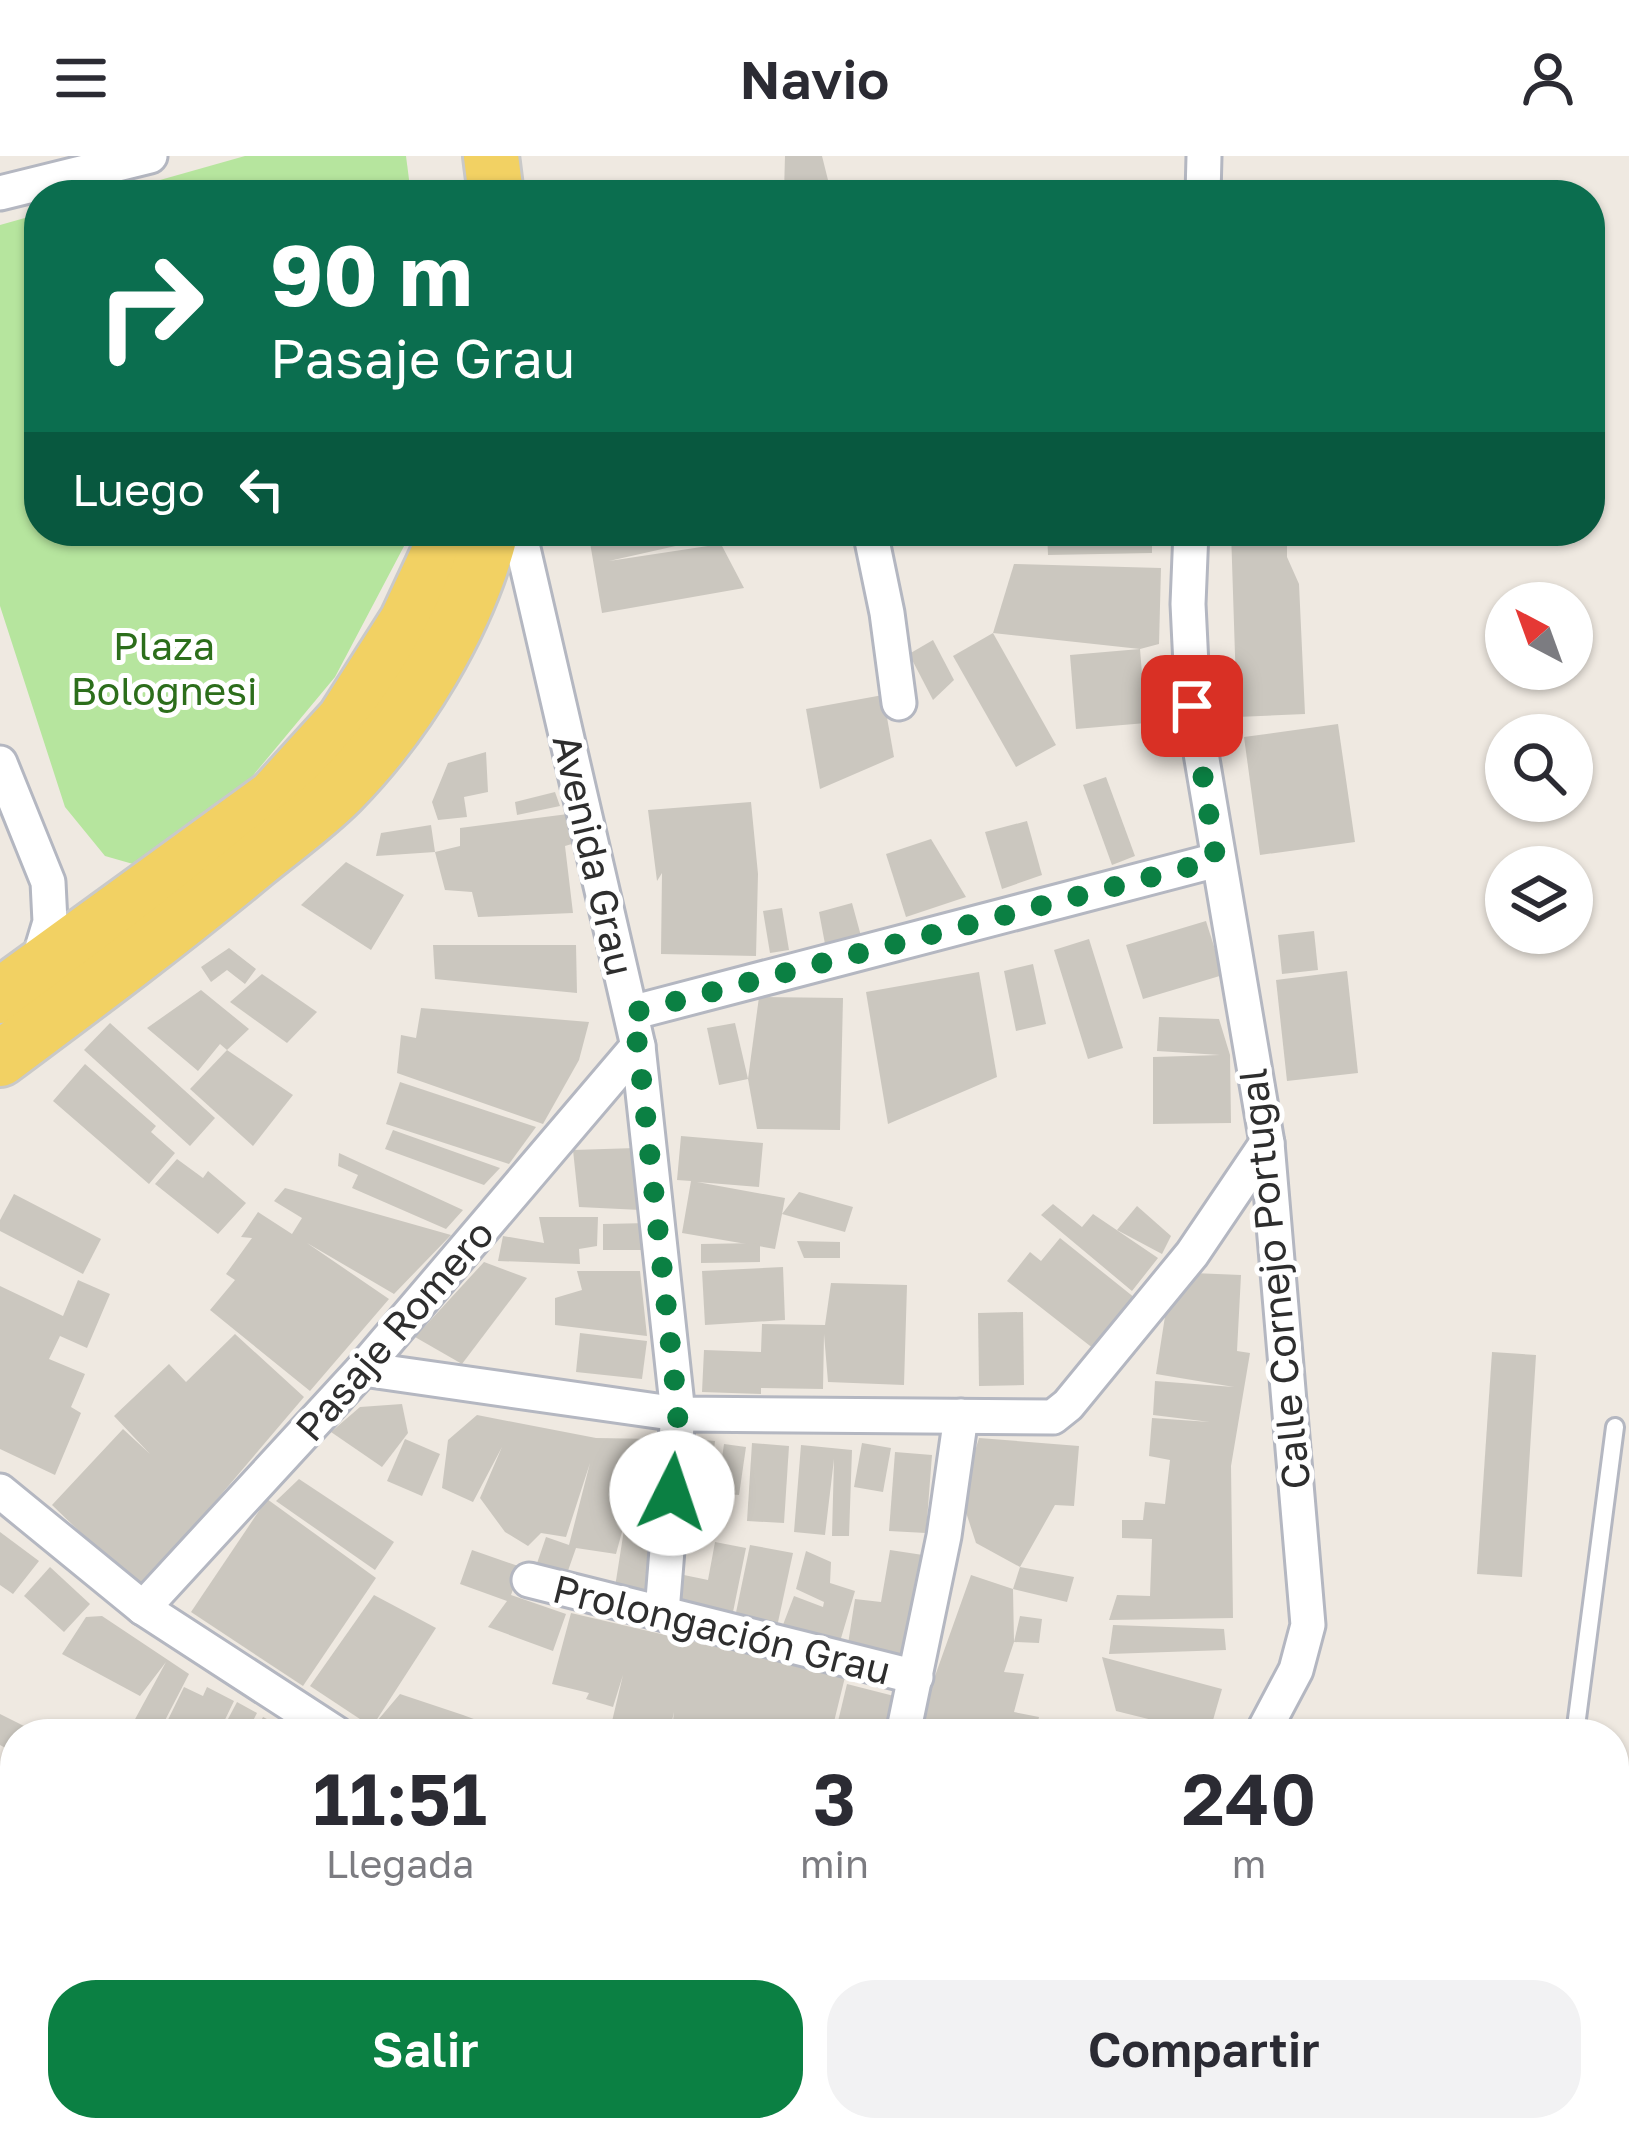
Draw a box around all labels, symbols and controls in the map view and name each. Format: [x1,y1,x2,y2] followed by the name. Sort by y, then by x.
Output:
[48,45,114,111] icon: menu
[1515,45,1581,111] icon: person
[740,46,889,111] text: Navio
[270,224,472,324] text: 90 m
[72,228,228,384] icon: right
[270,325,576,390] text: Pasaje Grau
[229,456,295,522] icon: left
[72,462,205,516] text: Luego
[1485,582,1593,690] north arrow
[1485,582,1593,954] map controls
[71,622,257,714] park label: Plaza Bolognesi
[1141,655,1243,757] pin
[1159,673,1225,739] icon: arrive
[1485,714,1593,822] button: search
[543,730,645,980] street label: Avenida Grau
[1485,846,1593,954] button: layers
[1229,1066,1319,1492] street label: Calle Cornejo Portugal
[285,1210,503,1450] street label: Pasaje Romero
[609,1430,735,1556] position arrow
[548,1564,896,1694] street label: Prolongación Grau
[313,1754,487,1841] text: 11:51
[813,1754,856,1841] text: 3
[1182,1754,1316,1841] text: 240
[326,1840,474,1887] text: Llegada
[800,1840,869,1887] text: min
[1232,1840,1266,1887] text: m
[48,1980,803,2118] button: Salir
[827,1980,1581,2118] button: Compartir

